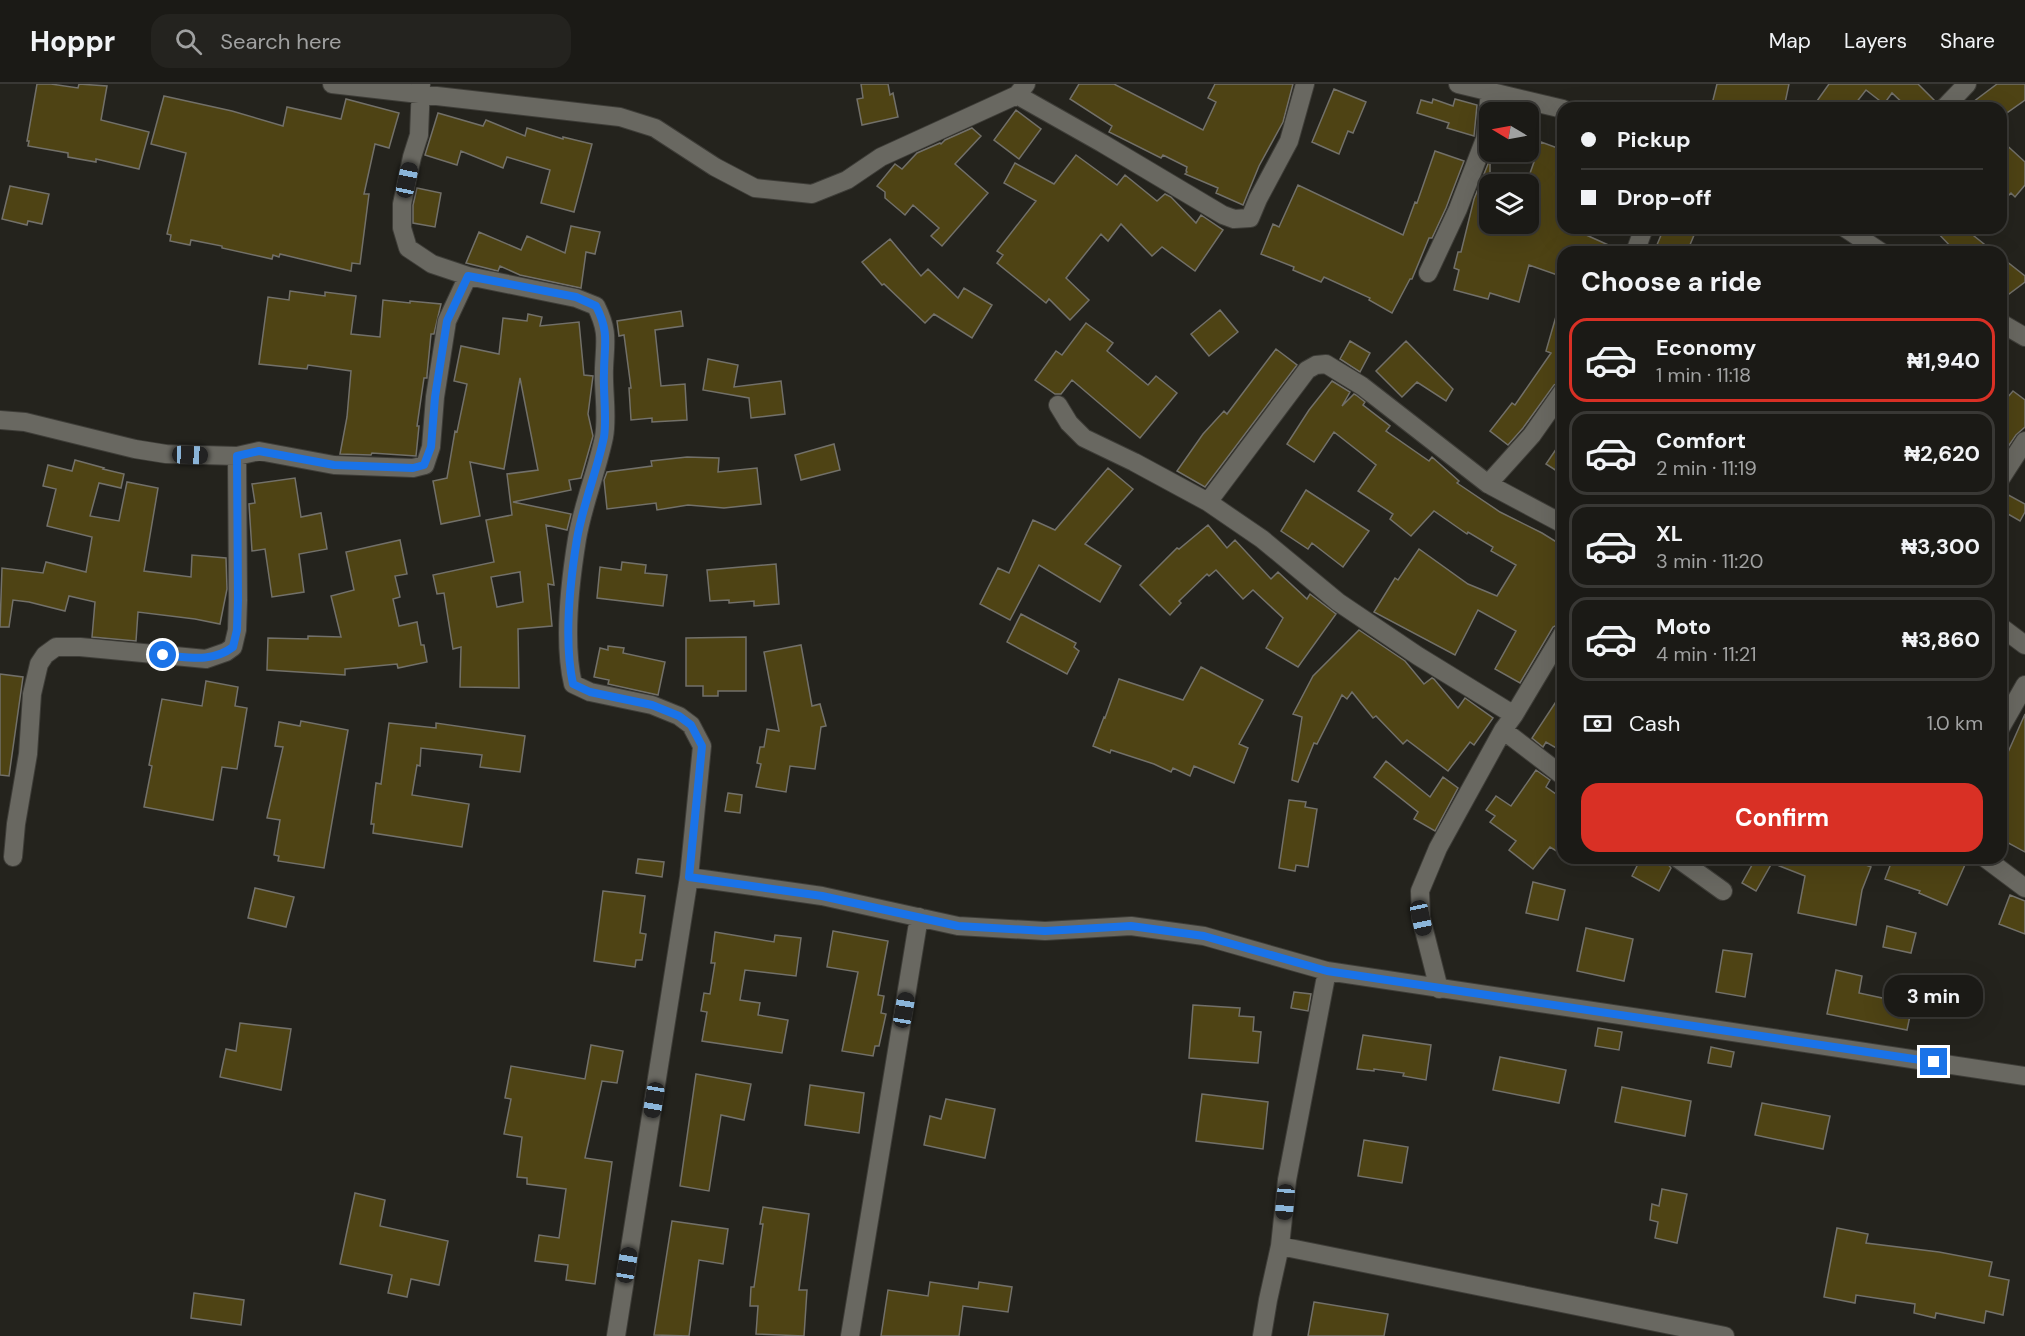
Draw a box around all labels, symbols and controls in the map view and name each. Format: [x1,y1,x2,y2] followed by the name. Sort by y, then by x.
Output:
[151,14,571,68] search box
[30,23,115,60] text: Hoppr
[172,25,205,58] icon: search
[220,27,342,56] text: Search here
[1769,27,1811,55] text: Map
[1844,27,1907,55] text: Layers
[1940,27,1995,55] text: Share
[1479,102,1539,162] north arrow
[1479,102,1539,234] map controls
[1617,125,1691,154] text: Pickup
[394,161,420,199] car
[1479,174,1539,234] button: layers
[1617,183,1712,212] text: Drop-off
[1581,264,1762,299] text: Choose a ride
[1584,333,1638,387] icon: car
[1656,333,1756,362] text: Economy
[1907,346,1980,375] text: ₦1,940
[1656,362,1751,388] text: 1 min · 11:18
[1584,426,1638,480] icon: car
[1656,426,1746,455] text: Comfort
[1904,439,1980,468] text: ₦2,620
[172,445,208,465] car
[1656,455,1757,481] text: 2 min · 11:19
[1584,519,1638,573] icon: car
[1656,519,1683,548] text: XL
[1901,532,1980,561] text: ₦3,300
[1656,548,1763,574] text: 3 min · 11:20
[1584,612,1638,666] icon: car
[1656,612,1711,641] text: Moto
[1902,625,1980,654] text: ₦3,860
[149,641,176,668] route start
[1656,641,1756,667] text: 4 min · 11:21
[1581,707,1614,740] icon: cash
[1629,709,1680,738] text: Cash
[1927,710,1983,736] text: 1.0 km
[1581,783,1983,852] button: Confirm
[1408,899,1434,937] car
[1884,975,1984,1017] callout: 3 min
[1907,983,1960,1009] text: 3 min
[892,991,916,1029] car
[1920,1048,1947,1075] route end
[642,1081,666,1119] car
[1274,1183,1296,1221] car
[615,1246,639,1284] car

